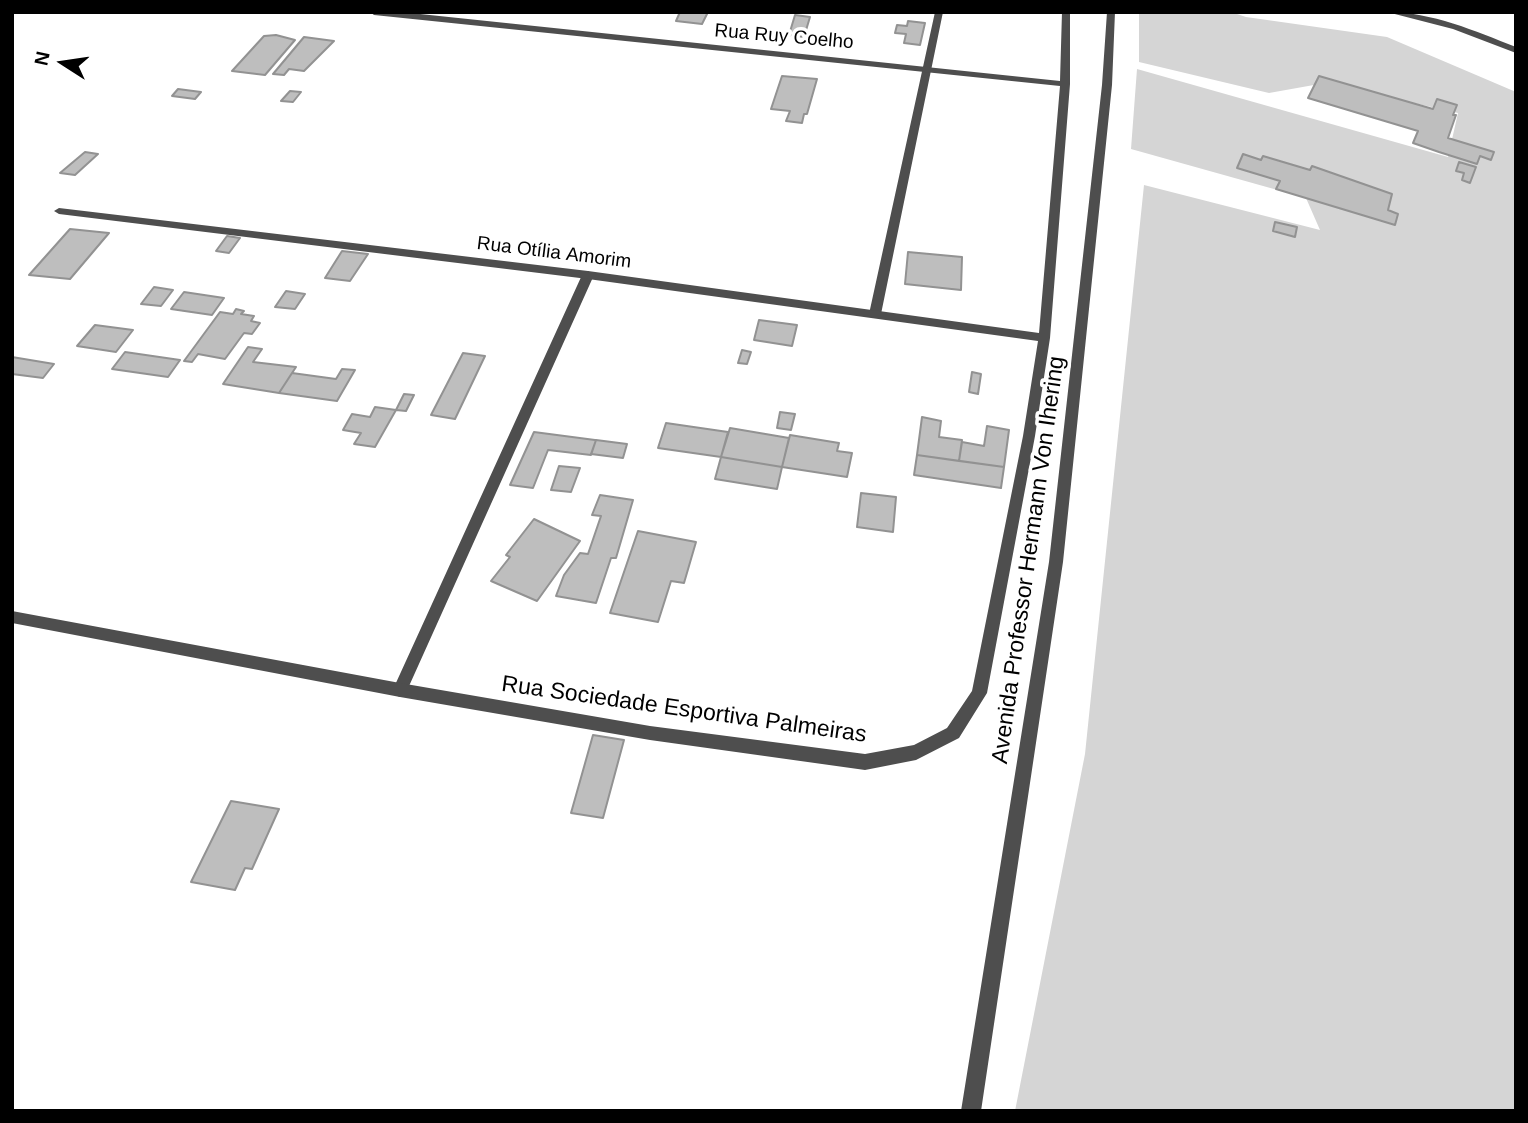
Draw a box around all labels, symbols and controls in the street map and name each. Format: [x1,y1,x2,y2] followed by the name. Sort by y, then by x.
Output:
[714,20,854,54] street label: Rua Ruy Coelho
[28,28,98,98] north arrow
[30,50,54,67] text: N
[476,232,632,274] street label: Rua Otília Amorim
[987,354,1071,766] street label: Avenida Professor Hermann Von Ihering
[500,671,868,749] street label: Rua Sociedade Esportiva Palmeiras

